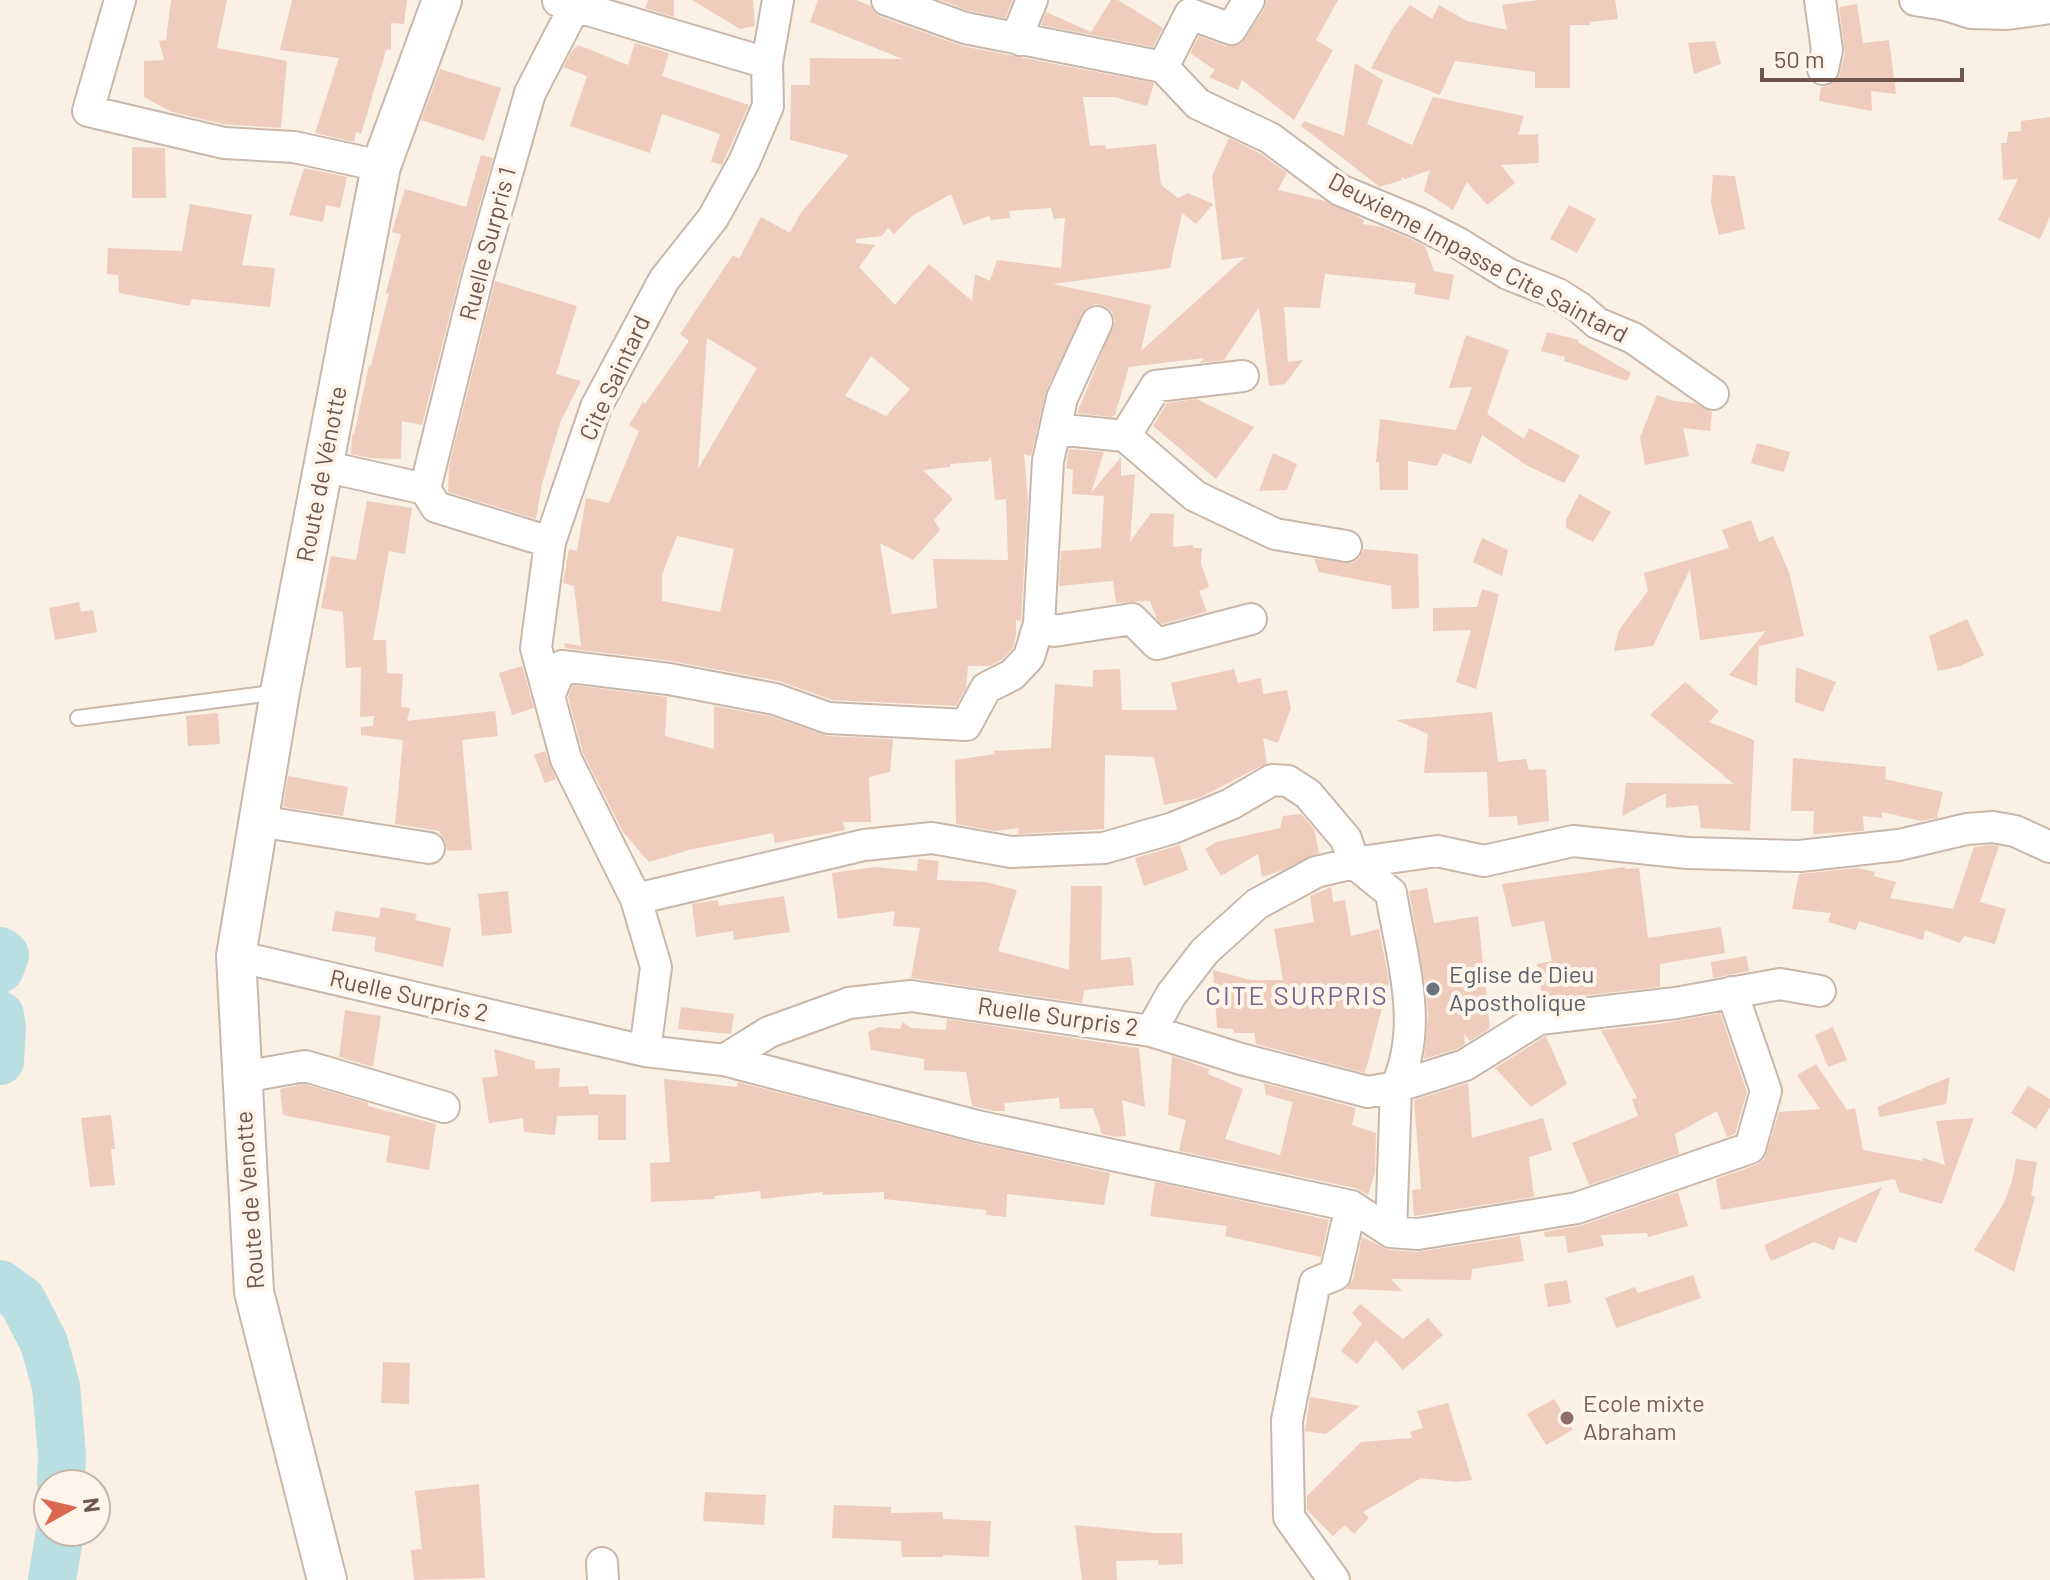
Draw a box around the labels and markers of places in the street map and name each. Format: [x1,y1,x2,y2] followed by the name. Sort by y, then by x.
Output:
[1449,959,1594,1016] place label: Eglise de Dieu Apostholique
[1424,980,1442,998] marker: Eglise de Dieu Apostholique
[1583,1388,1705,1445] place label: Ecole mixte Abraham
[1558,1409,1576,1427] marker: Ecole mixte Abraham

